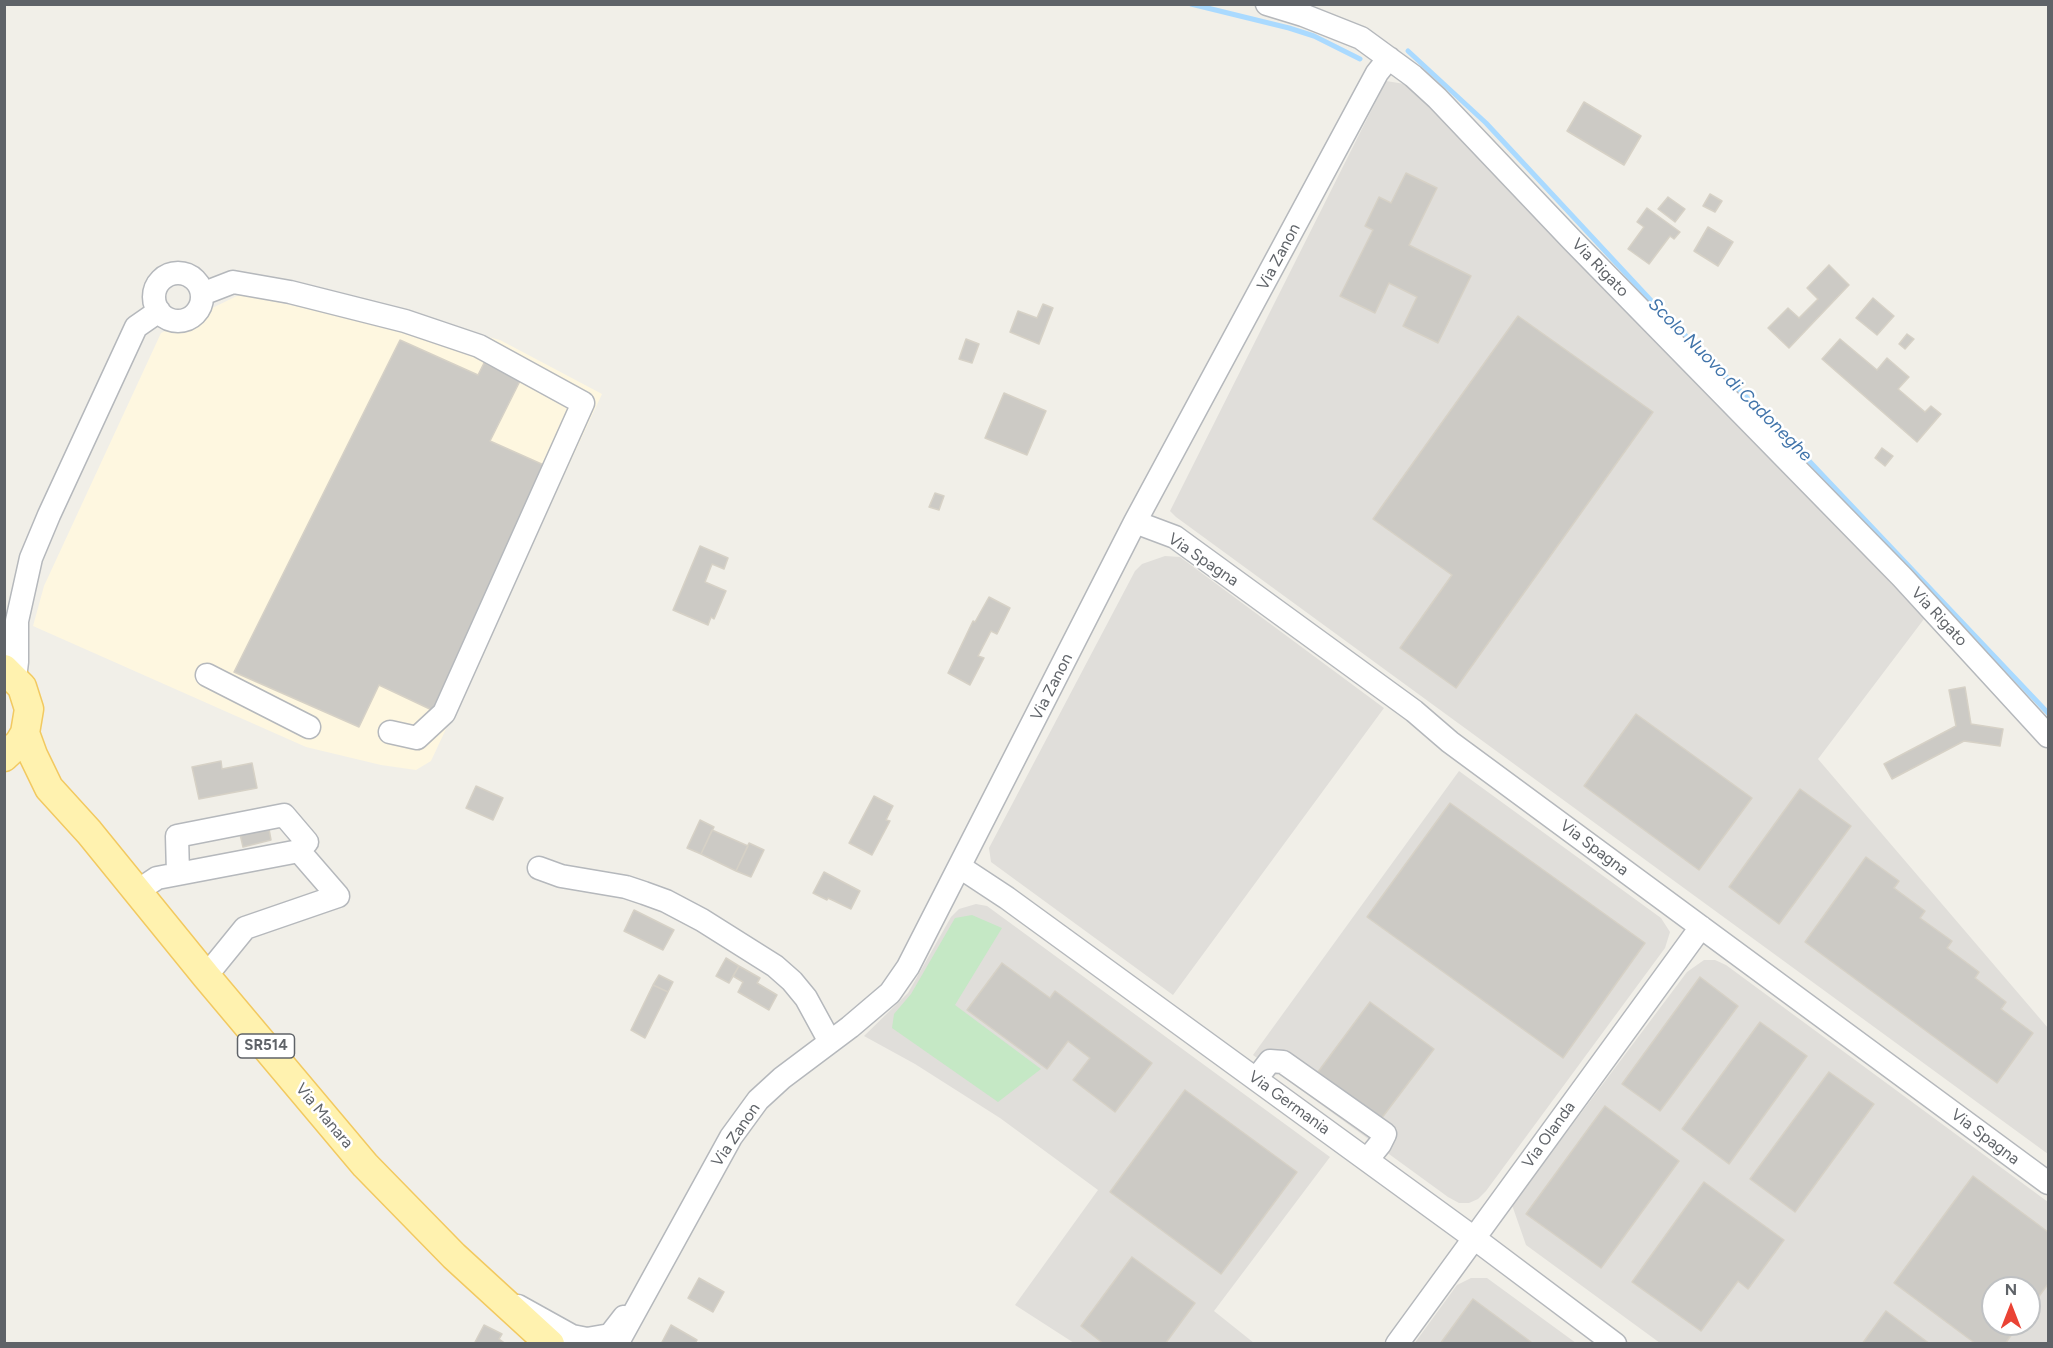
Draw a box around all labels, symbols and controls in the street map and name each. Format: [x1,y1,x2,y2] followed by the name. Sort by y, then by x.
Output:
[1254,221,1304,293] street label: Via Zanon
[1568,235,1632,301] street label: Via Rigato
[1644,294,1816,466] water label: Scolo Nuovo di Cadoneghe
[1164,529,1242,591] street label: Via Spagna
[1907,584,1971,650] street label: Via Rigato
[1027,650,1077,724] street label: Via Zanon
[1556,816,1632,880] street label: Via Spagna
[238,1034,294,1058] road number: SR514
[1245,1067,1333,1139] street label: Via Germania
[291,1079,357,1153] street label: Via Manara
[1518,1098,1580,1172] street label: Via Olanda
[708,1100,764,1170] street label: Via Zanon
[1947,1105,2023,1169] street label: Via Spagna
[1981,1276,2041,1336] north arrow
[2005,1280,2017,1299] text: N

